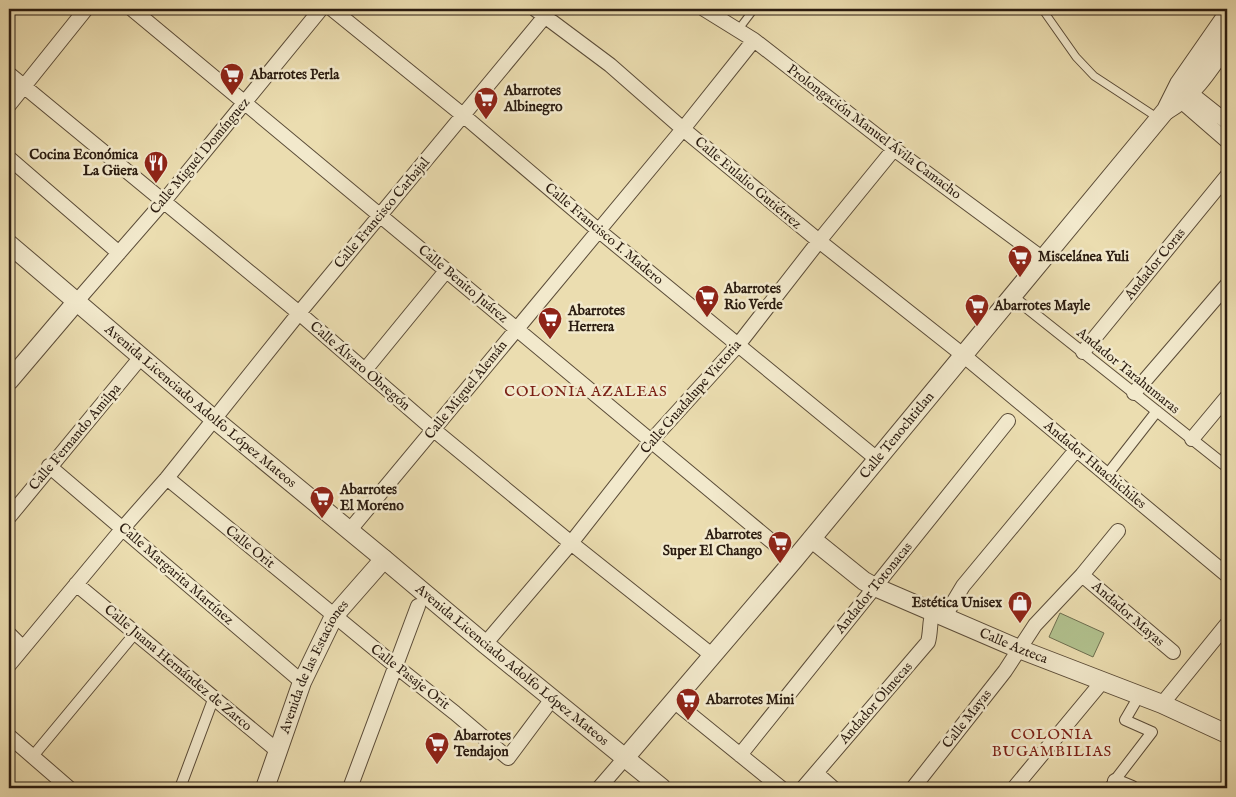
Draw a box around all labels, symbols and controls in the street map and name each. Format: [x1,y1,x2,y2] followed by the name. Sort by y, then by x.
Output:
[783,60,966,204] street label: Prolongación Manuel Ávila Camacho
[219,62,245,96] supermarket icon: Abarrotes Perla
[249,66,340,84] place label: Abarrotes Perla
[503,82,563,116] place label: Abarrotes Albinegro
[473,86,499,120] supermarket icon: Abarrotes Albinegro
[146,94,254,218] street label: Calle Miguel Domínguez
[691,133,806,233] street label: Calle Eulalio Gutiérrez
[29,146,139,180] place label: Cocina Económica La Güera
[143,150,169,184] restaurant icon: Cocina Económica La Güera
[330,154,434,272] street label: Calle Francisco Carbajal
[541,179,667,289] street label: Calle Francisco I. Madero
[1120,224,1189,304] street label: Andador Coras
[414,241,512,327] street label: Calle Benito Juárez
[1007,244,1033,278] supermarket icon: Miscelánea Yuli
[1038,248,1129,266] place label: Miscelánea Yuli
[723,280,783,314] place label: Abarrotes Rio Verde
[694,284,720,318] supermarket icon: Abarrotes Rio Verde
[964,293,990,327] supermarket icon: Abarrotes Mayle
[993,297,1091,315] place label: Abarrotes Mayle
[567,302,625,336] place label: Abarrotes Herrera
[537,306,563,340] supermarket icon: Abarrotes Herrera
[306,317,415,415] street label: Calle Álvaro Obregón
[100,320,300,492] street label: Avenida Licenciado Adolfo López Mateos
[1072,323,1183,418] street label: Andador Tarahumaras
[421,336,512,443] street label: Calle Miguel Alemán
[637,336,746,458] street label: Calle Guadalupe Victoria
[25,379,126,494] street label: Calle Fernando Amilpa
[504,382,668,401] district label: COLONIA AZALEAS
[856,388,939,483] street label: Calle Tenochtitlan
[1039,416,1150,513] street label: Andador Huachichiles
[339,481,404,515] place label: Abarrotes El Moreno
[309,485,335,519] supermarket icon: Abarrotes El Moreno
[115,519,238,629] street label: Calle Margarita Martínez
[222,522,278,572] street label: Calle Orit
[663,526,762,560] place label: Abarrotes Super El Chango
[767,530,793,564] supermarket icon: Abarrotes Super El Chango
[831,538,917,638] street label: Andador Totonacas
[1087,577,1168,651] street label: Andador Mayas
[411,580,612,750] street label: Avenida Licenciado Adolfo López Mateos
[1007,590,1033,624] shop icon: Estética Unisex
[912,594,1002,612] place label: Estética Unisex
[275,596,353,737] street label: Avenida de las Estaciones
[100,601,256,735] street label: Calle Juana Hernández de Zarco
[977,624,1051,669] street label: Calle Azteca
[367,640,454,714] street label: Calle Pasaje Orit
[835,658,917,749] street label: Andador Olmecas
[938,686,996,752] street label: Calle Mayas
[675,687,701,721] supermarket icon: Abarrotes Mini
[705,691,794,709] place label: Abarrotes Mini
[992,725,1112,761] district label: COLONIA BUGAMBILIAS
[453,727,511,761] place label: Abarrotes Tendajon
[424,731,450,765] supermarket icon: Abarrotes Tendajon

